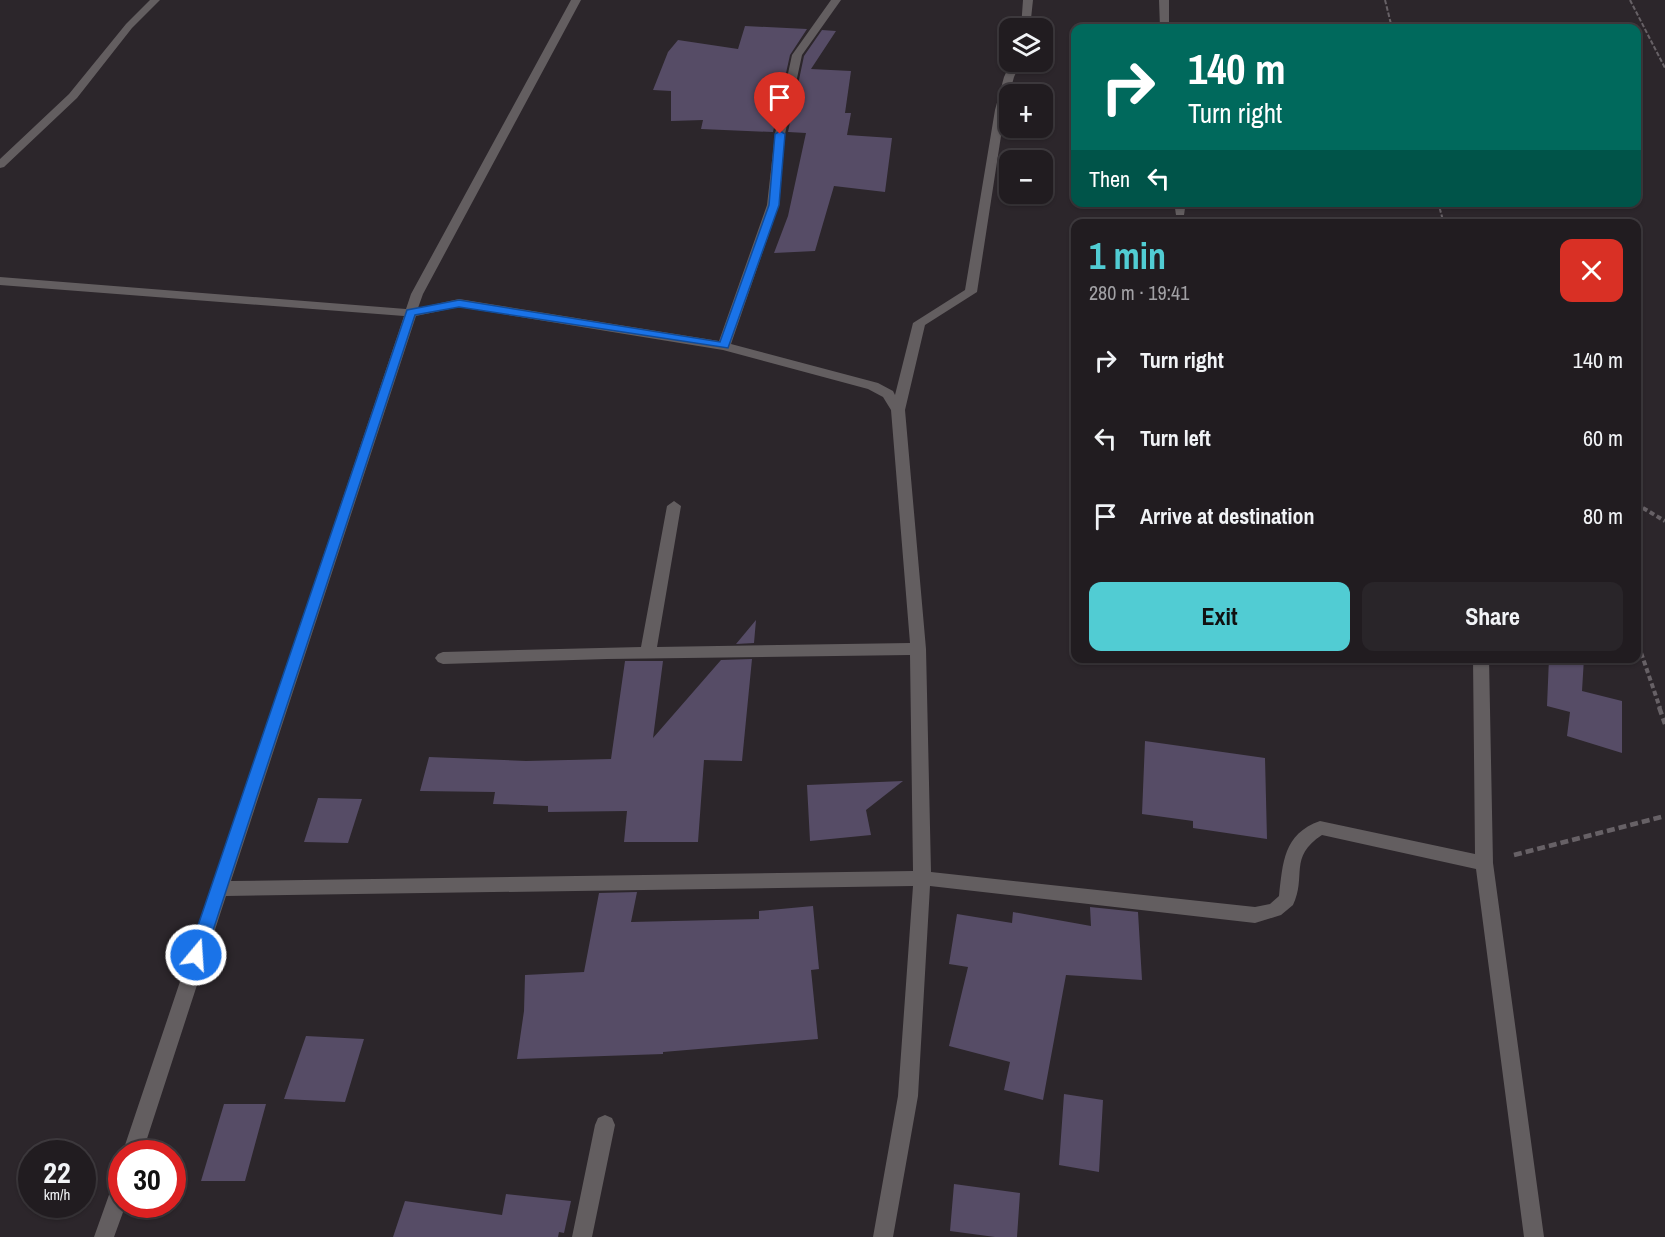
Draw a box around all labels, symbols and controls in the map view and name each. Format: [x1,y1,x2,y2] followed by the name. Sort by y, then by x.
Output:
[999,18,1053,204] map controls
[999,18,1053,72] button: layers
[1188,41,1286,97] text: 140 m
[1089,48,1167,126] icon: right
[754,72,805,134] pin
[763,81,796,114] icon: arrive
[999,84,1053,138] button: +
[1188,95,1282,131] text: Turn right
[999,150,1053,204] button: −
[1142,162,1175,195] icon: left
[1089,164,1130,194] text: Then
[1089,232,1166,280] text: 1 min
[1560,239,1623,302] button: close
[1089,279,1189,306] text: 280 m · 19:41
[1089,344,1122,377] icon: right
[1140,345,1224,375] text: Turn right
[1573,345,1623,375] text: 140 m
[1089,422,1122,455] icon: left
[1140,423,1211,453] text: Turn left
[1583,423,1623,453] text: 60 m
[1089,500,1122,533] icon: arrive
[1140,501,1314,531] text: Arrive at destination
[1583,501,1623,531] text: 80 m
[1089,582,1350,651] button: Exit
[1362,582,1623,651] button: Share
[164,923,228,987] position arrow
[108,1140,186,1218] speed limit sign: 30
[43,1152,71,1192] text: 22
[44,1184,70,1205] text: km/h

